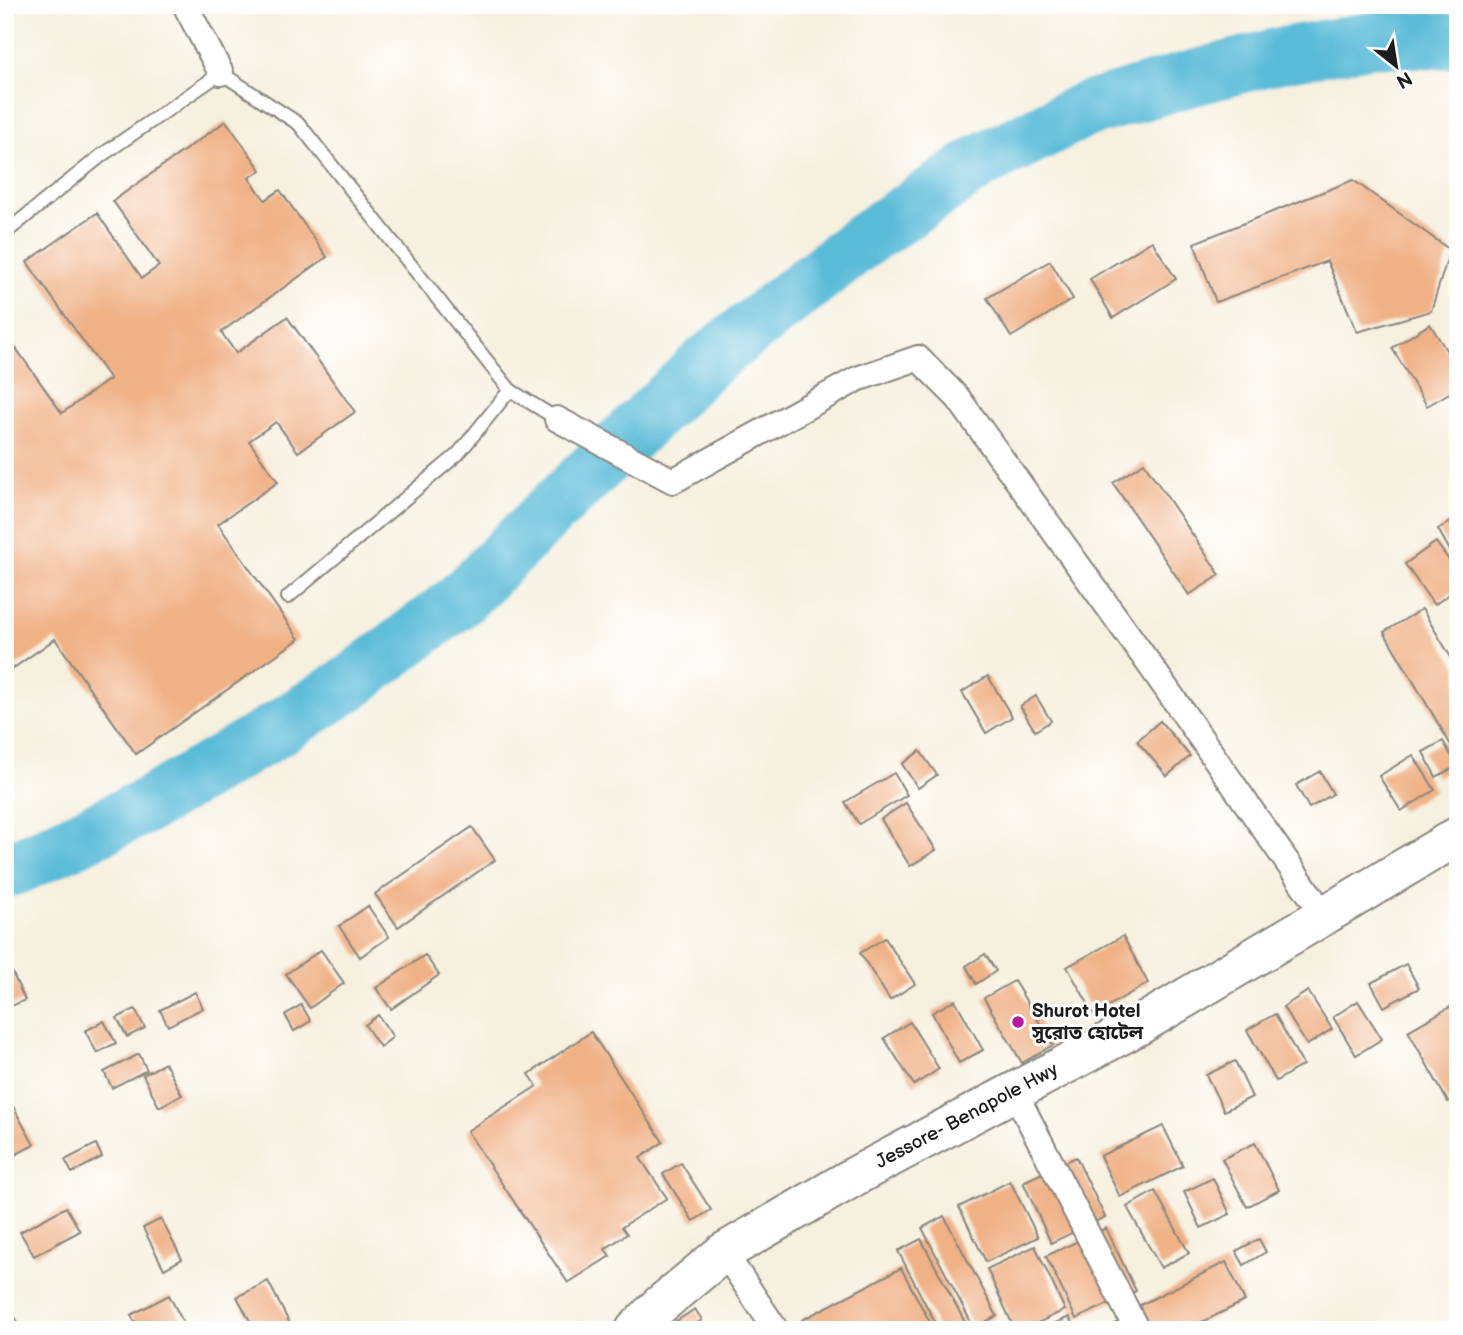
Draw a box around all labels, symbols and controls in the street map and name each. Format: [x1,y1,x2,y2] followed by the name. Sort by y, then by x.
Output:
[1362,32,1432,102] north arrow
[1392,66,1416,93] text: N
[1031,1000,1144,1045] place label: Shurot Hotel সুরোত হোটেল
[1010,1014,1026,1030] marker: Shurot Hotel সুরোত হোটেল
[872,1058,1063,1174] street label: Jessore- Benapole Hwy

